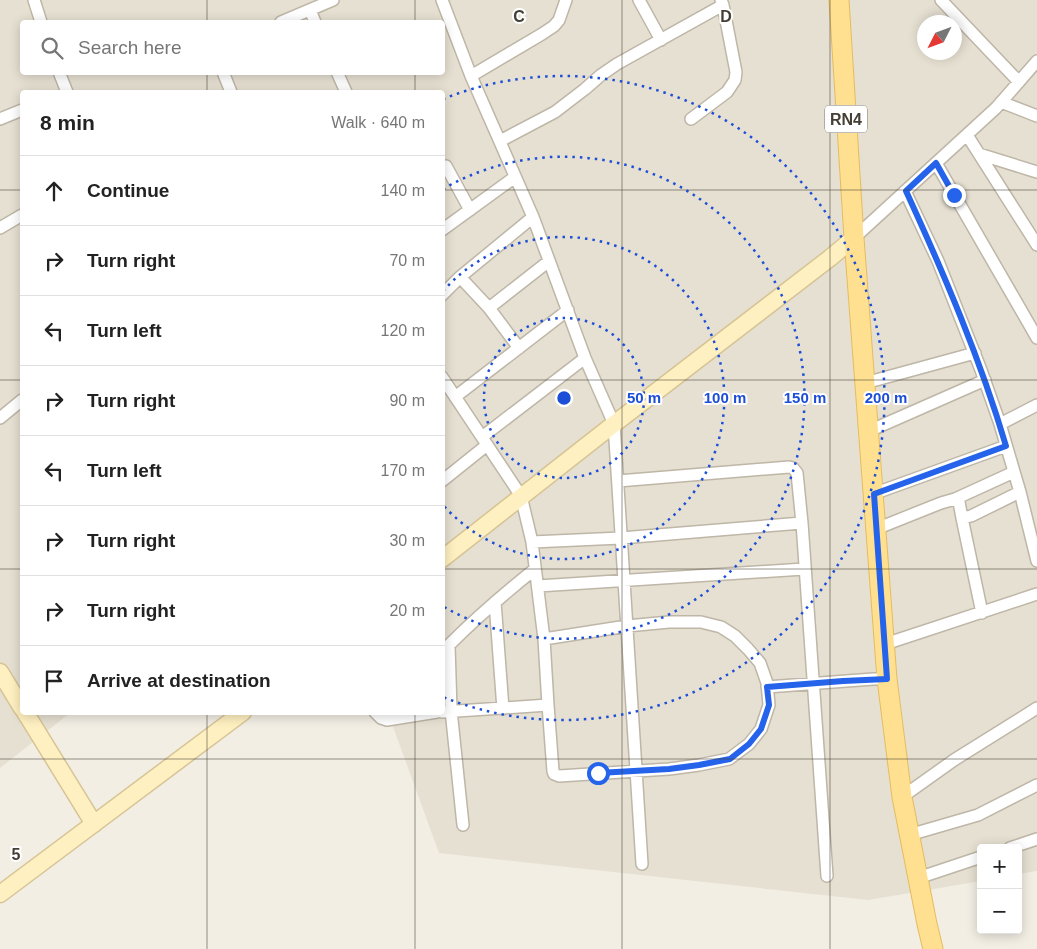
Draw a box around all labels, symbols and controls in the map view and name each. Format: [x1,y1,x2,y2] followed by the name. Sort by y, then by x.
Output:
[513,8,525,25] text: C
[720,8,732,25] text: D
[917,15,962,60] north arrow
[20,20,445,75] search box
[38,34,66,62] icon: search
[78,37,182,58] text: Search here
[825,106,867,132] road number: RN4
[40,111,95,134] text: 8 min
[331,114,425,131] text: Walk · 640 m
[40,177,68,205] icon: ahead
[87,180,169,201] text: Continue
[381,182,425,199] text: 140 m
[943,184,966,207] route end
[40,247,68,275] icon: right
[87,250,175,271] text: Turn right
[389,252,425,269] text: 70 m
[40,317,68,345] icon: left
[87,320,162,341] text: Turn left
[381,322,425,339] text: 120 m
[40,387,68,415] icon: right
[555,389,573,407] centre of rings
[627,389,661,406] text: 50 m
[704,389,746,406] text: 100 m
[784,389,826,406] text: 150 m
[865,389,907,406] text: 200 m
[87,390,175,411] text: Turn right
[389,392,425,409] text: 90 m
[40,457,68,485] icon: left
[87,460,162,481] text: Turn left
[381,462,425,479] text: 170 m
[40,527,68,555] icon: right
[87,530,175,551] text: Turn right
[389,532,425,549] text: 30 m
[40,597,68,625] icon: right
[87,600,175,621] text: Turn right
[389,602,425,619] text: 20 m
[40,667,68,695] icon: arrive
[87,670,271,691] text: Arrive at destination
[587,762,610,785] route start
[977,844,1022,934] map controls
[977,844,1022,889] button: +
[12,846,21,863] text: 5
[977,889,1022,934] button: −

